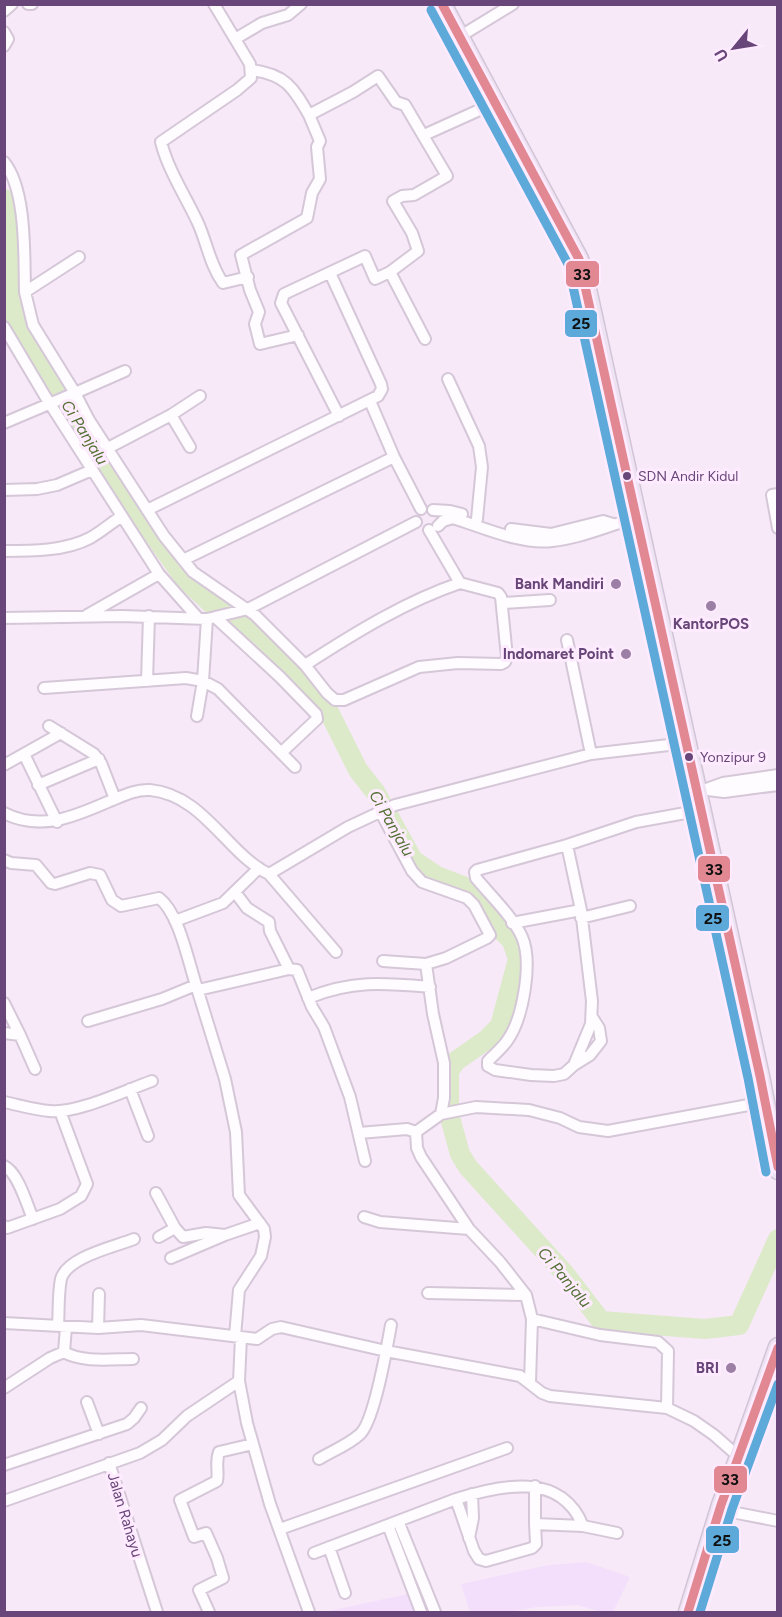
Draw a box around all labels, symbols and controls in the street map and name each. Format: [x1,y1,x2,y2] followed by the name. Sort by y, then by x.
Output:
[704,18,764,78] north arrow
[710,46,732,65] text: U
[565,260,600,288] line badge: 33
[573,265,591,284] text: 33
[564,309,598,338] line badge: 25
[572,314,590,333] text: 25
[57,396,112,468] water label: Ci Panjalu
[638,468,738,485] place label: SDN Andir Kidul
[621,470,633,482] marker: SDN Andir Kidul
[515,575,604,593] place label: Bank Mandiri
[609,577,623,591] marker: Bank Mandiri
[704,599,718,613] marker: KantorPOS
[673,615,749,633] place label: KantorPOS
[503,645,614,663] place label: Indomaret Point
[619,647,633,661] marker: Indomaret Point
[700,749,766,766] place label: Yonzipur 9
[683,751,695,763] marker: Yonzipur 9
[365,787,418,860] water label: Ci Panjalu
[697,855,731,883] line badge: 33
[705,860,723,879] text: 33
[695,904,730,932] line badge: 25
[704,909,722,928] text: 25
[534,1243,595,1311] water label: Ci Panjalu
[696,1359,719,1377] place label: BRI
[724,1361,738,1375] marker: BRI
[713,1465,748,1494] line badge: 33
[104,1470,146,1560] street label: Jalan Rahayu
[721,1470,739,1489] text: 33
[705,1525,740,1554] line badge: 25
[713,1531,731,1550] text: 25

